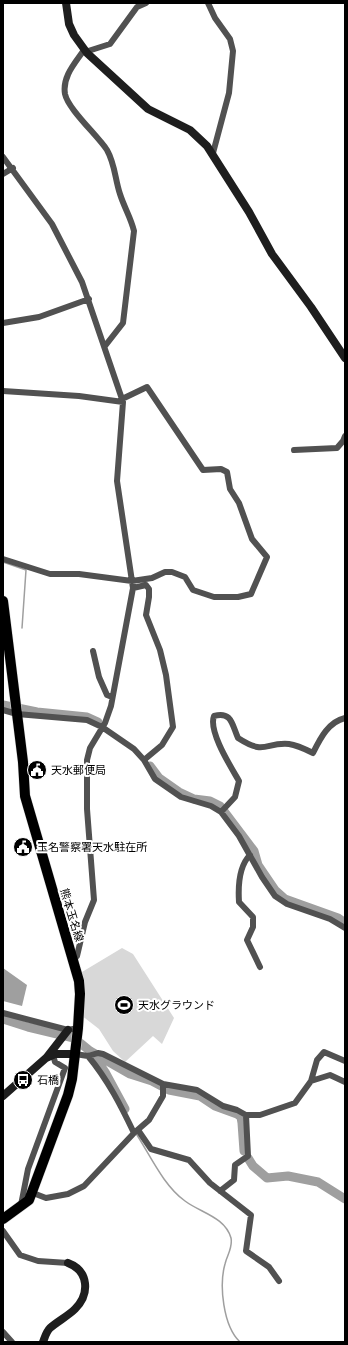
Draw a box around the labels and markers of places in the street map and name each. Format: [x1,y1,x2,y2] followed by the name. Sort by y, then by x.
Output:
[26,759,48,781] public building icon: 天水郵便局
[51,762,106,777] place label: 天水郵便局
[12,836,34,858] public building icon: 玉名警察署天水駐在所
[37,839,148,854] place label: 玉名警察署天水駐在所
[113,994,135,1016] sports icon: 天水グラウンド
[138,997,215,1012] place label: 天水グラウンド
[12,1069,34,1091] bus stop icon: 石橋
[37,1072,59,1087] place label: 石橋

